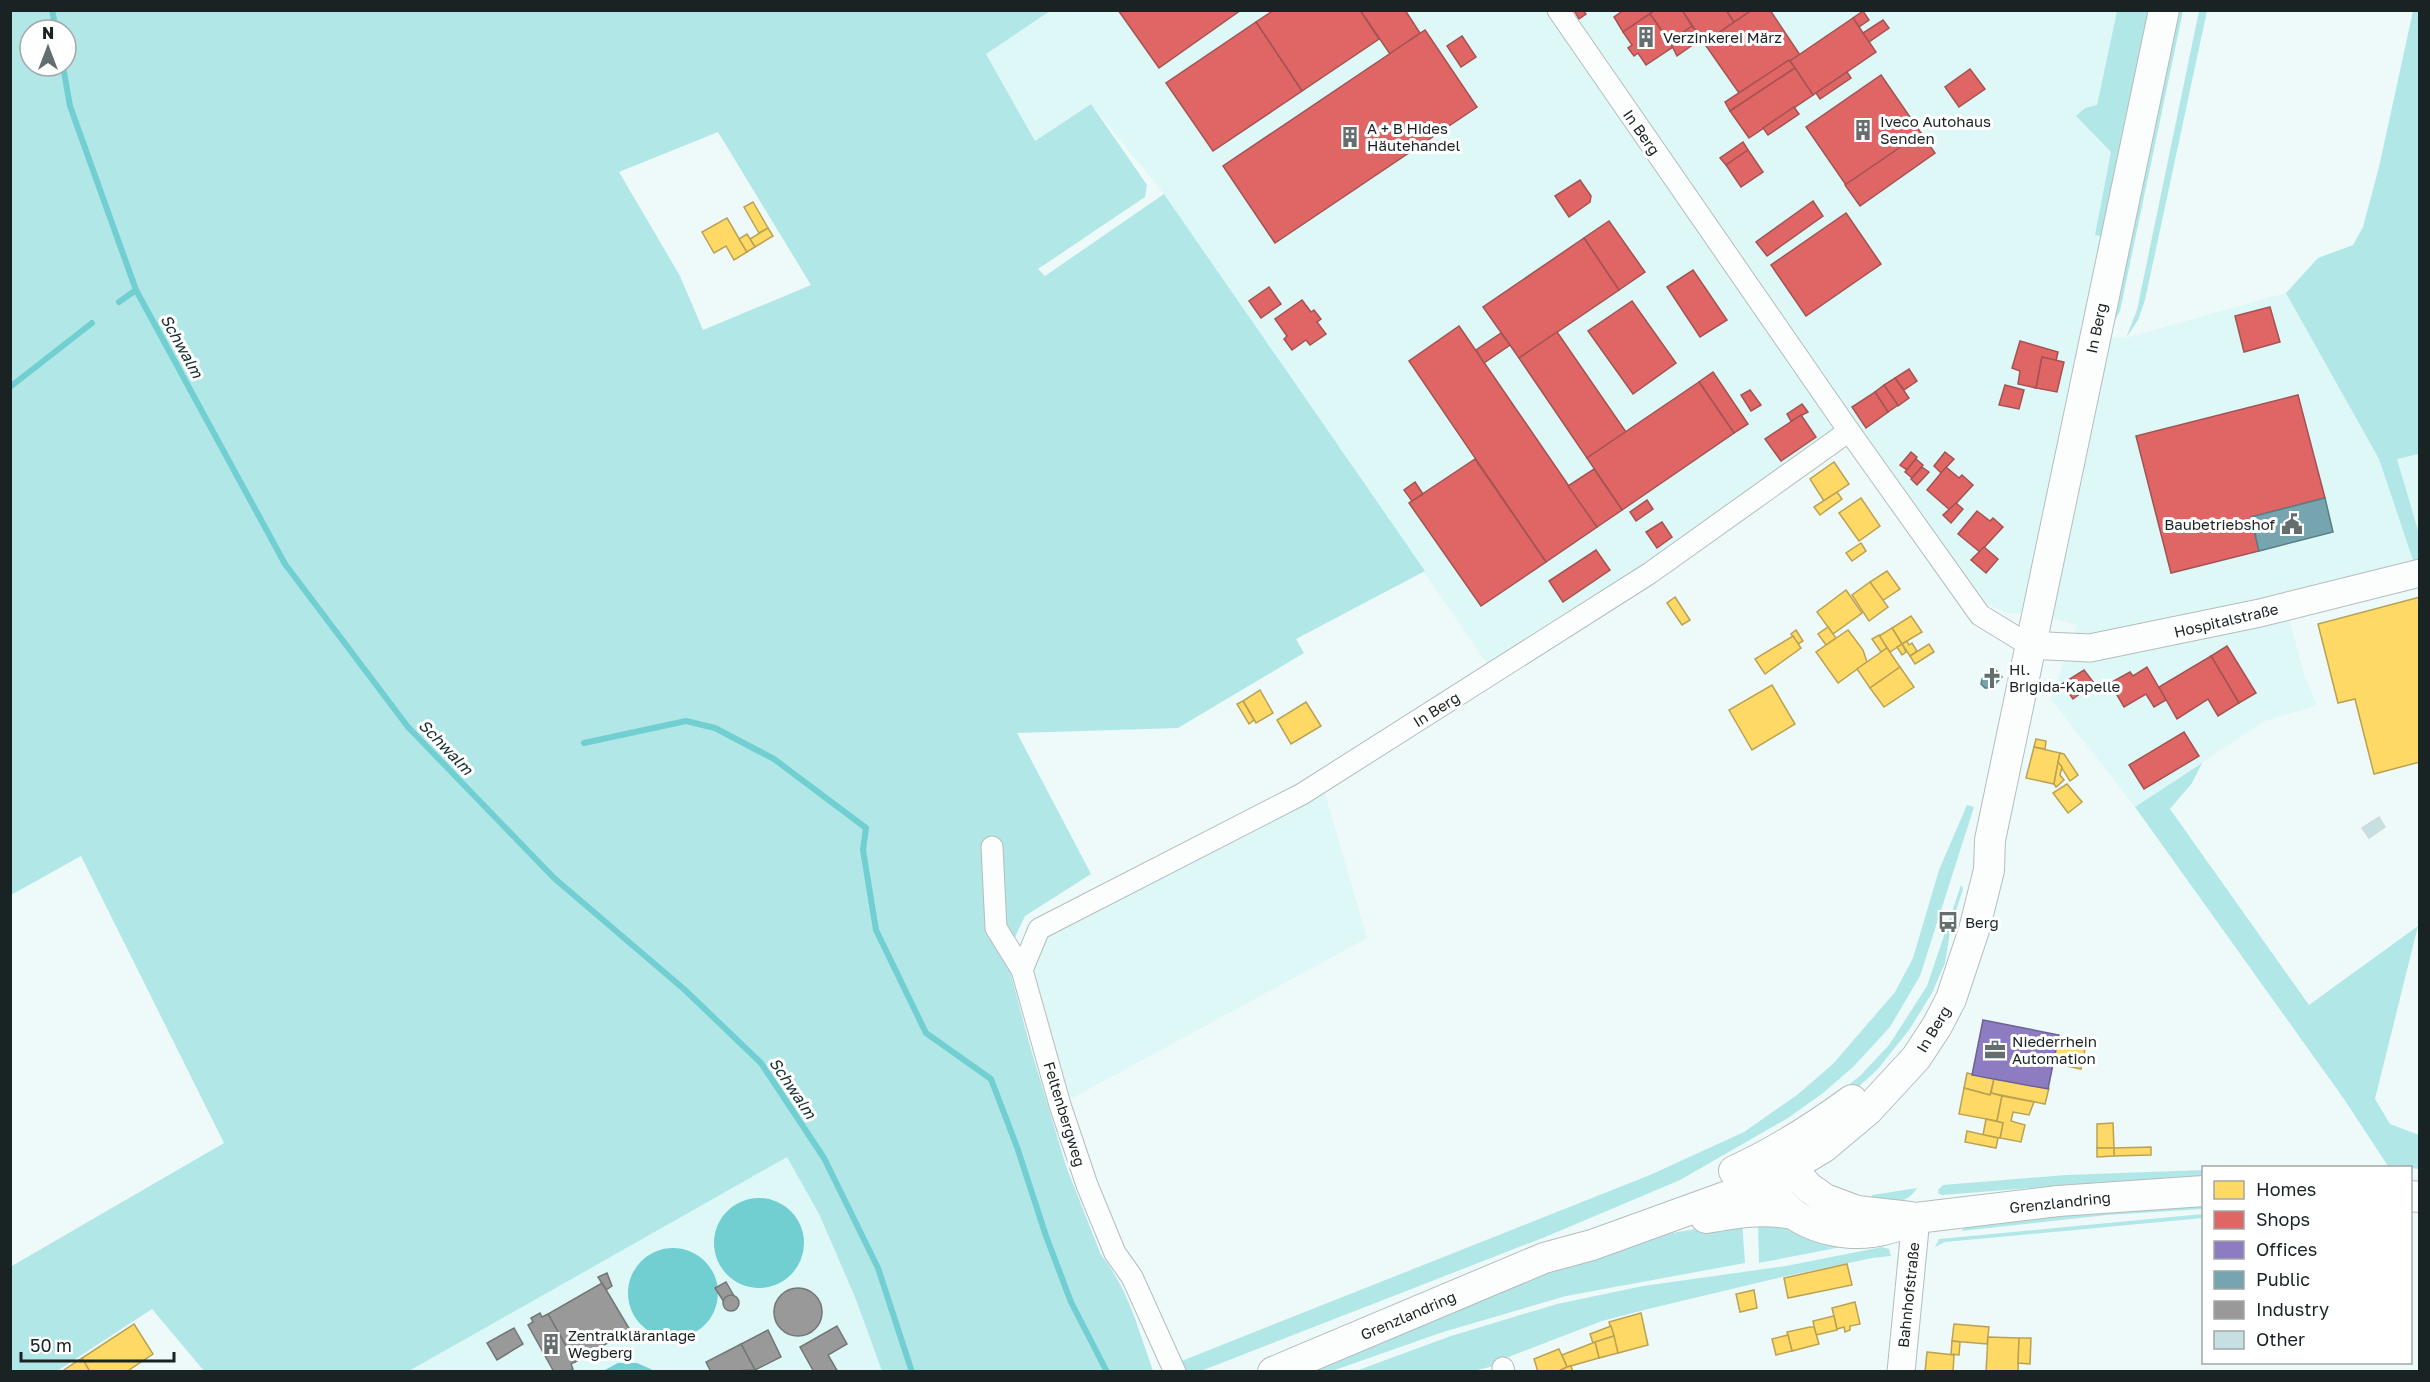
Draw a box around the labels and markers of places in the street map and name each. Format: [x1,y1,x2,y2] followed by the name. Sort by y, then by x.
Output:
[1634,25,1658,49] building icon: Verzinkerei März
[1663,28,1782,46] place label: Verzinkerei März
[1880,112,1991,147] place label: Iveco Autohaus Senden
[1851,118,1875,142] building icon: Iveco Autohaus Senden
[1367,119,1461,154] place label: A + B Hides Häutehandel
[1338,125,1362,149] building icon: A + B Hides Häutehandel
[2280,512,2304,536] public building icon: Baubetriebshof
[2164,515,2276,533] place label: Baubetriebshof
[2009,660,2121,695] place label: Hl. Brigida-Kapelle
[1980,666,2004,690] church icon: Hl. Brigida-Kapelle
[1936,910,1960,934] bus stop icon: Berg
[1965,913,1999,931] place label: Berg
[2012,1032,2097,1067] place label: Niederrhein Automation
[1983,1038,2007,1062] office icon: Niederrhein Automation
[568,1326,696,1361] place label: Zentralkläranlage Wegberg
[539,1332,563,1356] building icon: Zentralkläranlage Wegberg

